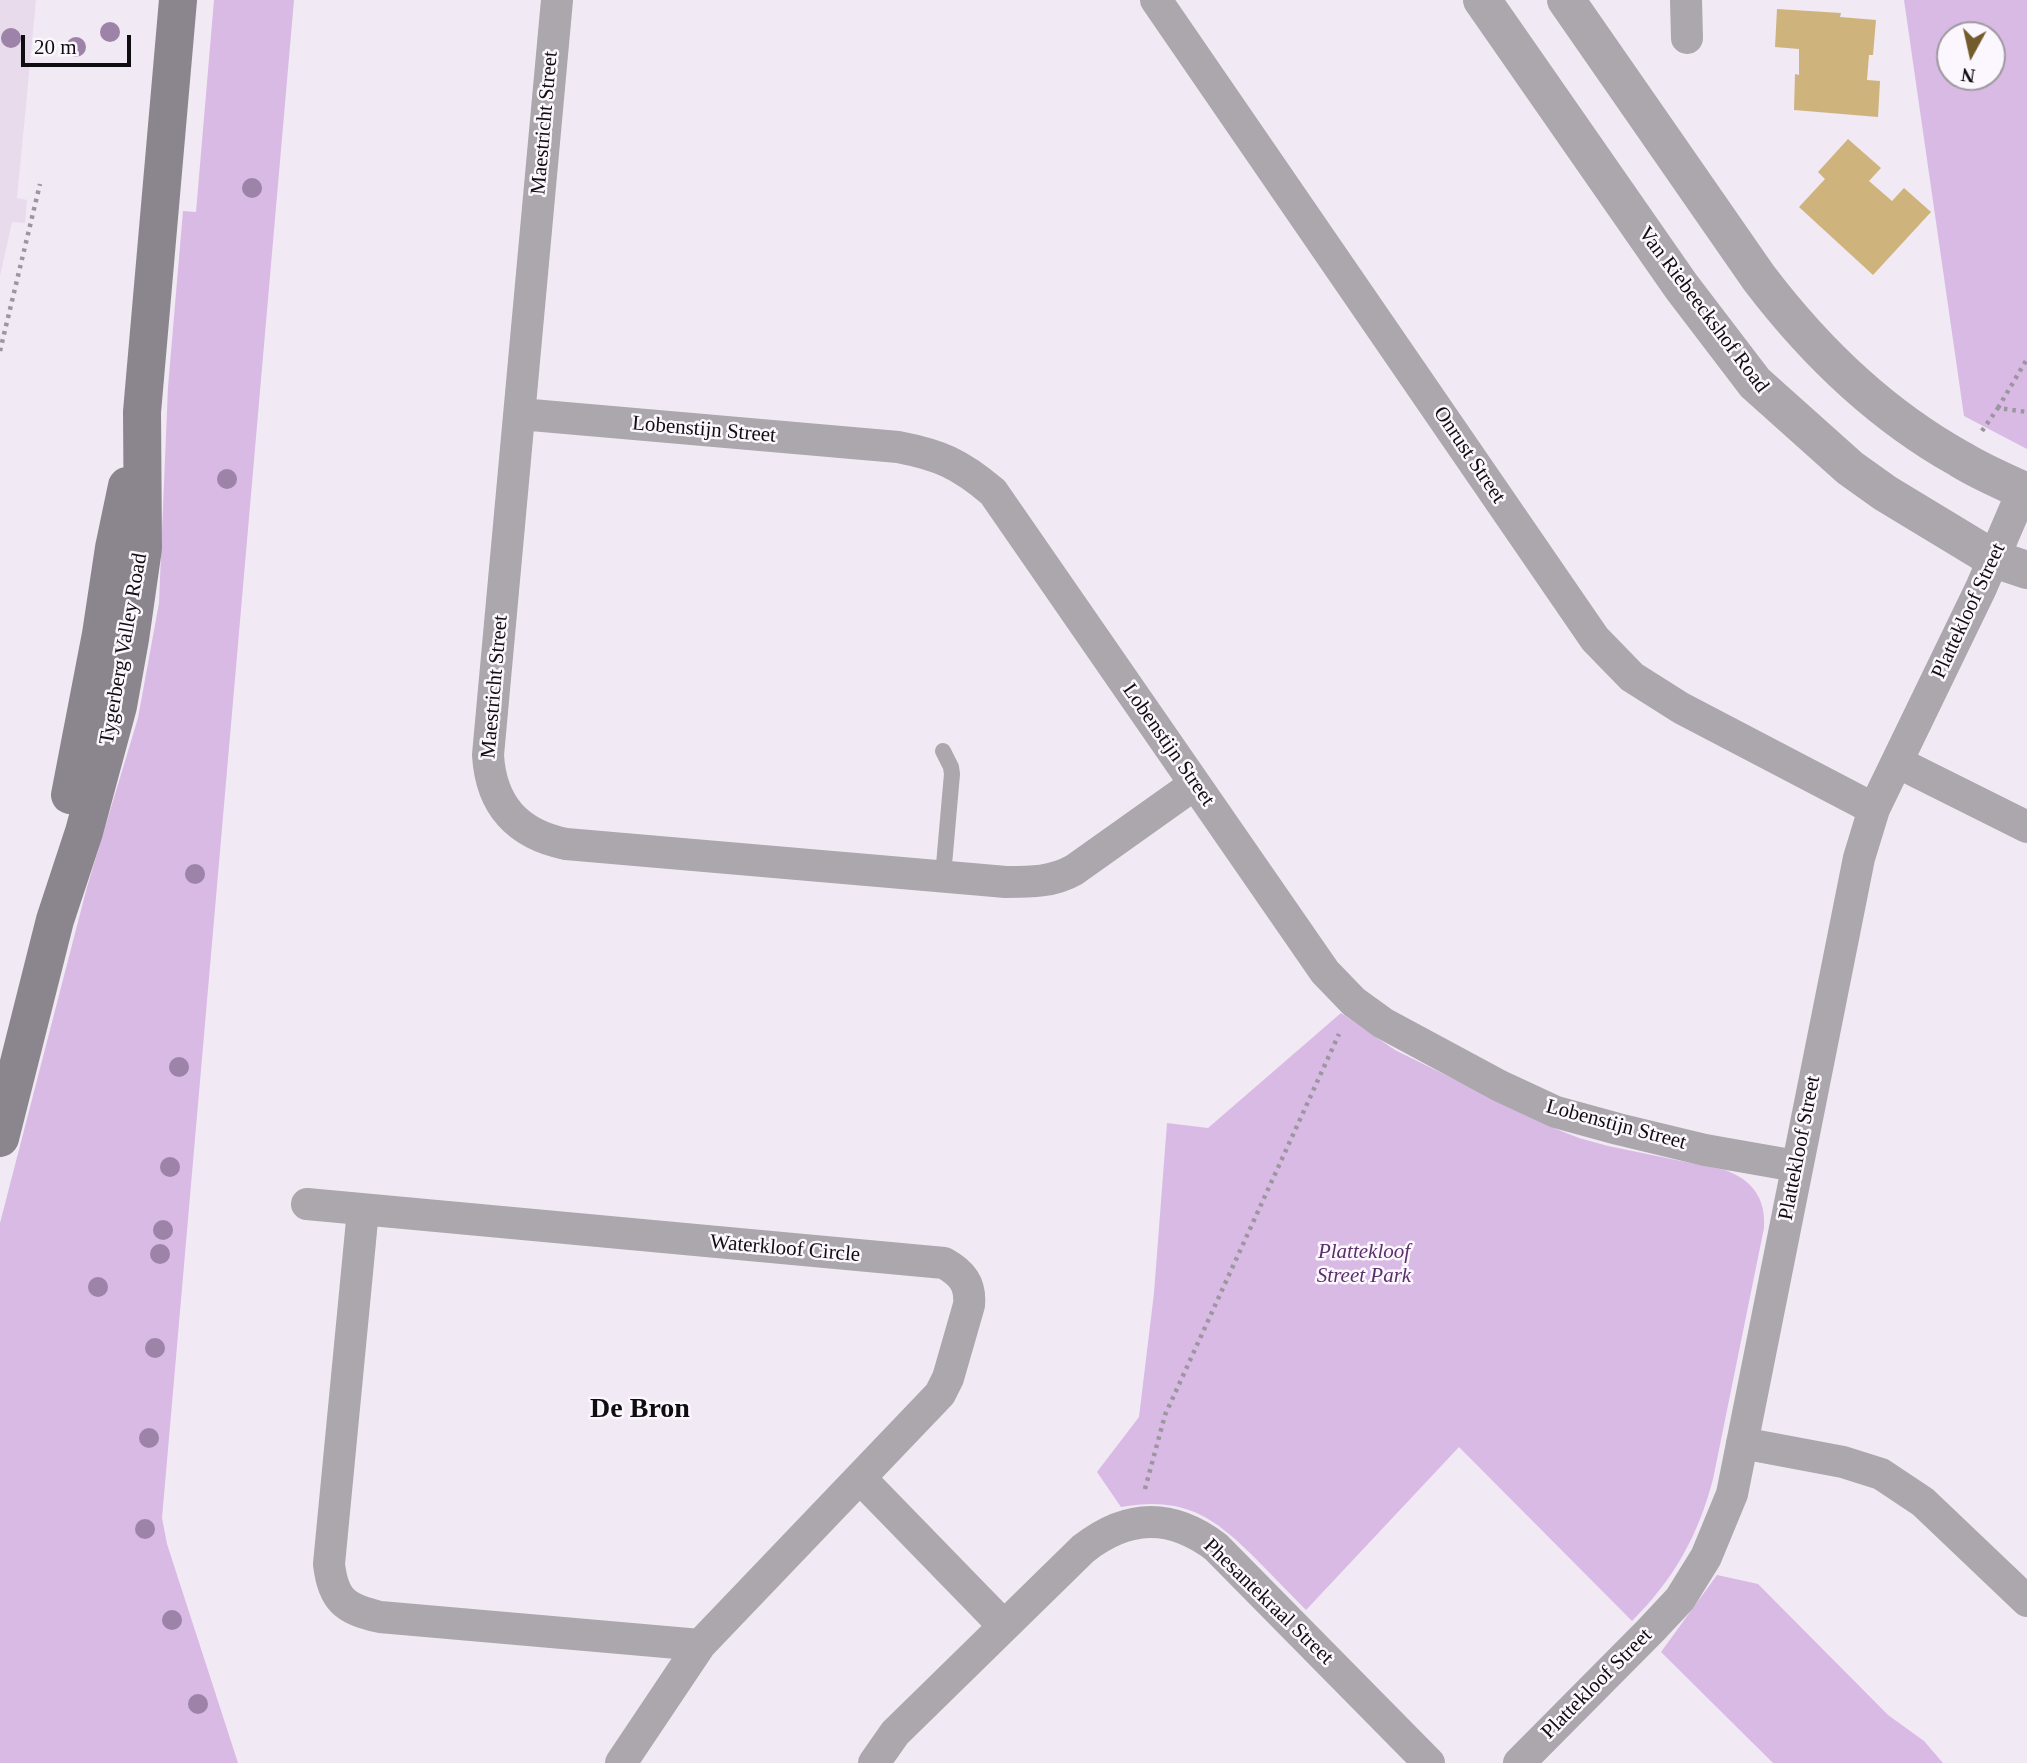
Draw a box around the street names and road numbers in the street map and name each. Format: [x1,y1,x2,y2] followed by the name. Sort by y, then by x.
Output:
[526,50,564,196] street label: Maestricht Street
[1632,222,1774,398] street label: Van Riebeeckshof Road
[1427,402,1511,508] street label: Onrust Street
[631,411,777,449] street label: Lobenstijn Street
[1927,539,2011,683] street label: Plattekloof Street
[95,551,153,747] street label: Tygerberg Valley Road
[476,614,514,760] street label: Maestricht Street
[1116,679,1220,811] street label: Lobenstijn Street
[1774,1074,1826,1222] street label: Plattekloof Street
[1543,1094,1689,1156] street label: Lobenstijn Street
[709,1230,861,1268] street label: Waterkloof Circle
[1198,1534,1338,1670] street label: Phesantekraal Street
[1536,1623,1658,1745] street label: Plattekloof Street

